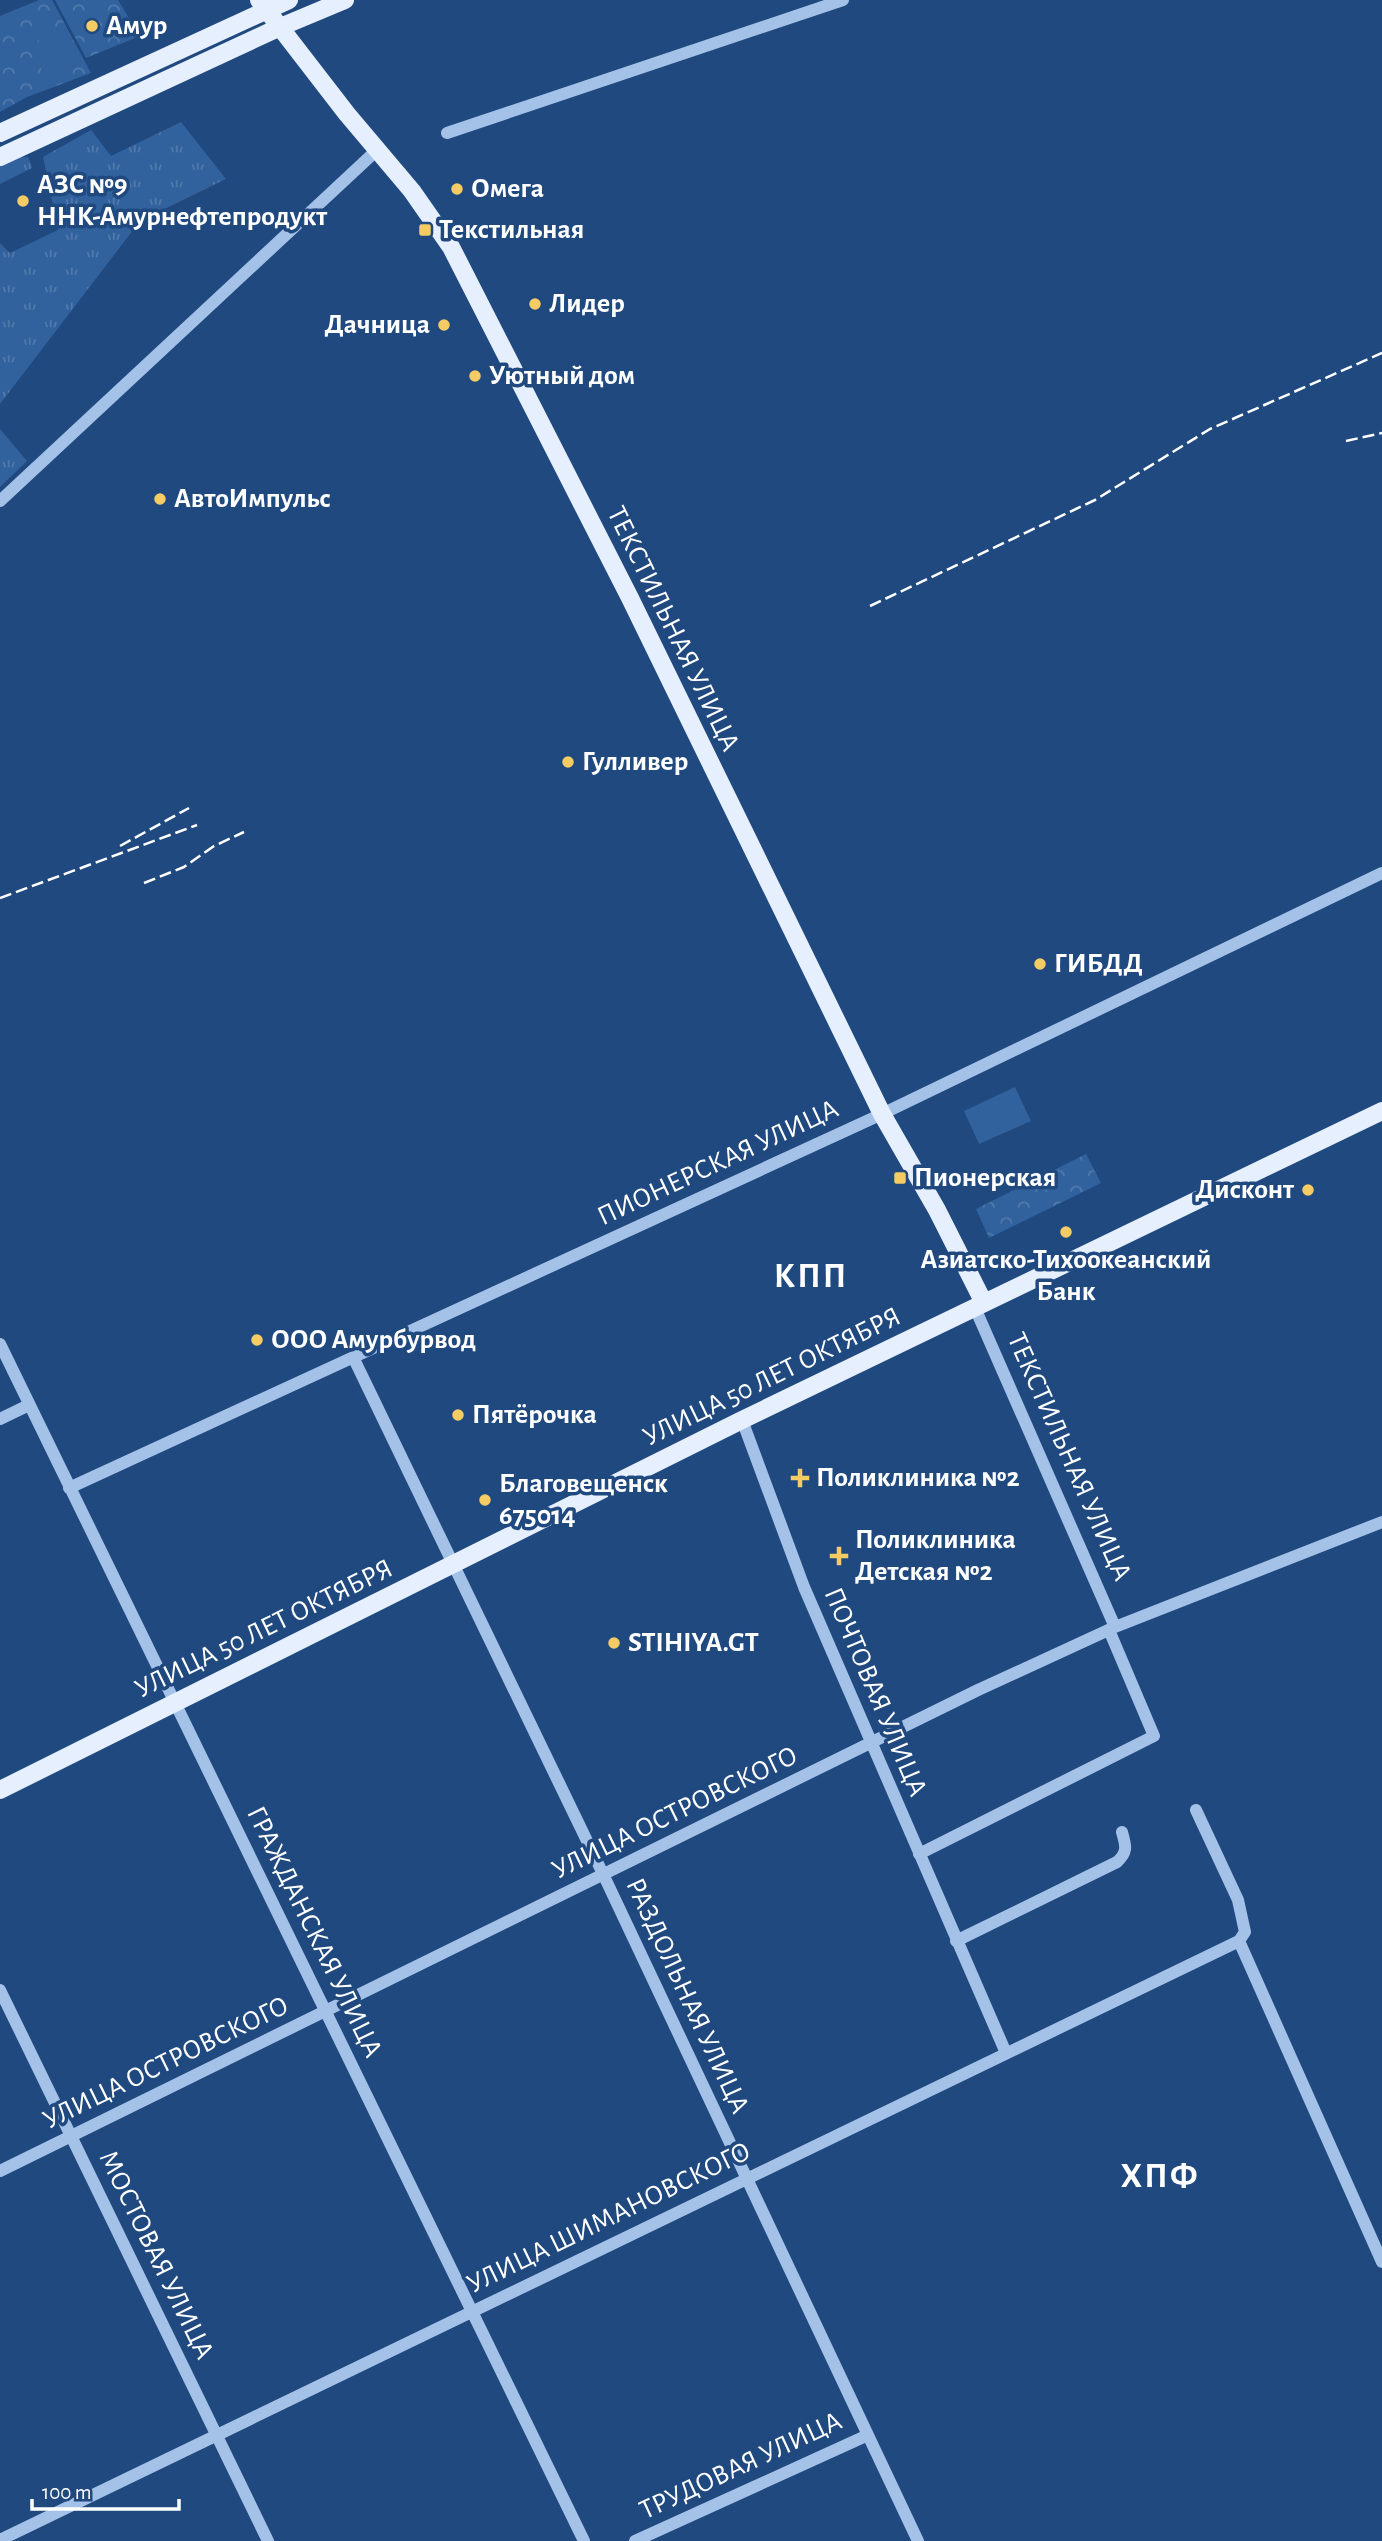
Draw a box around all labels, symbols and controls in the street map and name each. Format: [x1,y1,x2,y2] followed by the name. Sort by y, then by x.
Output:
[106,12,167,40] place label: Амур
[84,18,100,34] marker: Амур
[37,171,328,231] place label: АЗС №9 ННК-Амурнефтепродукт
[471,175,544,203] place label: Омега
[449,181,465,197] marker: Омега
[15,193,31,209] marker: АЗС №9 ННК-Амурнефтепродукт
[439,216,584,244] place label: Текстильная
[417,222,433,238] marker: Текстильная
[549,290,625,318] place label: Лидер
[527,296,543,312] marker: Лидер
[324,311,430,339] place label: Дачница
[436,317,452,333] marker: Дачница
[489,362,635,390] place label: Уютный дом
[467,368,483,384] marker: Уютный дом
[174,485,331,513] place label: АвтоИмпульс
[152,491,168,507] marker: АвтоИмпульс
[602,502,744,756] street label: ТЕКСТИЛЬНАЯ УЛИЦА
[582,748,688,776] place label: Гулливер
[560,754,576,770] marker: Гулливер
[1054,950,1143,978] place label: ГИБДД
[1032,956,1048,972] marker: ГИБДД
[593,1095,843,1231] street label: ПИОНЕРСКАЯ УЛИЦА
[914,1164,1056,1192] place label: Пионерская
[892,1170,908,1186] marker: Пионерская
[1195,1176,1295,1204] place label: Дисконт
[1300,1182,1316,1198] marker: Дисконт
[1058,1224,1074,1240] marker: Азиатско-Тихоокеанский Банк
[921,1246,1211,1306] place label: Азиатско-Тихоокеанский Банк
[774,1259,848,1294] district label: КПП
[639,1302,905,1452] street label: УЛИЦА 50 ЛЕТ ОКТЯБРЯ
[271,1326,476,1354] place label: ООО Амурбурвод
[1002,1329,1136,1585] street label: ТЕКСТИЛЬНАЯ УЛИЦА
[249,1332,265,1348] marker: ООО Амурбурвод
[472,1401,597,1429] place label: Пятёрочка
[450,1407,466,1423] marker: Пятёрочка
[816,1464,1020,1492] place label: Поликлиника №2
[790,1468,810,1488] marker: Поликлиника №2
[499,1470,668,1530] place label: Благовещенск 675014
[477,1492,493,1508] marker: Благовещенск 675014
[855,1526,1016,1586] place label: Поликлиника Детская №2
[829,1546,849,1566] marker: Поликлиника Детская №2
[131,1554,397,1704] street label: УЛИЦА 50 ЛЕТ ОКТЯБРЯ
[818,1584,932,1800] street label: ПОЧТОВАЯ УЛИЦА
[628,1629,759,1657] place label: STIHIYA.GT
[606,1635,622,1651] marker: STIHIYA.GT
[548,1741,802,1885] street label: УЛИЦА ОСТРОВСКОГО
[241,1802,387,2062] street label: ГРАЖДАНСКАЯ УЛИЦА
[620,1874,754,2118] street label: РАЗДОЛЬНАЯ УЛИЦА
[39,1991,293,2135] street label: УЛИЦА ОСТРОВСКОГО
[463,2137,755,2299] street label: УЛИЦА ШИМАНОВСКОГО
[93,2146,219,2364] street label: МОСТОВАЯ УЛИЦА
[1121,2159,1199,2194] district label: ХПФ
[636,2407,846,2525] street label: ТРУДОВАЯ УЛИЦА
[32,2468,178,2512] scale bar
[42,2482,92,2503] text: 100 m

